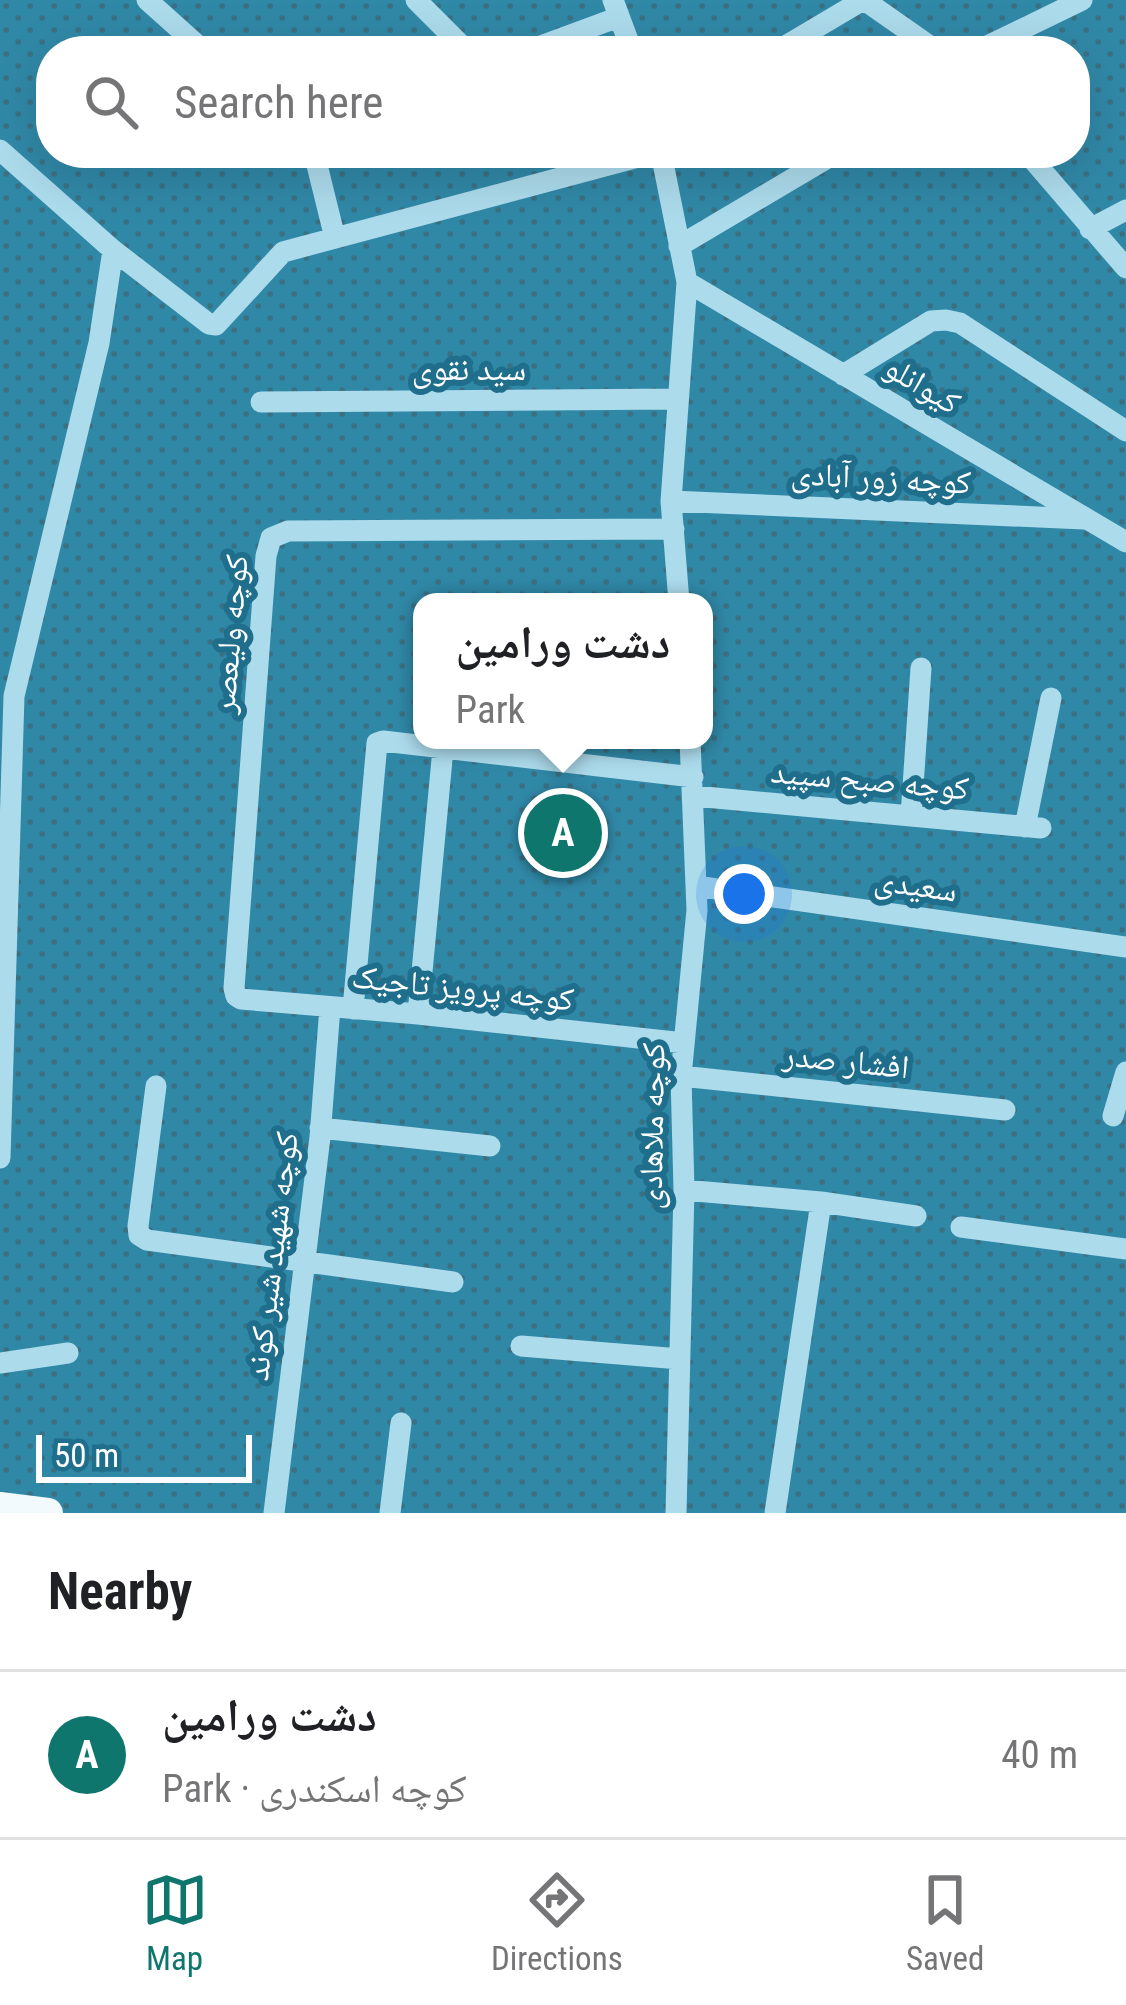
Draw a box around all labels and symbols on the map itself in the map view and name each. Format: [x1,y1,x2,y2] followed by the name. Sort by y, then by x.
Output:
[878,347,968,422] street label: کیوانلو
[412,349,526,389] street label: سید نقوی
[790,453,972,503] street label: کوچه زور آبادی
[203,553,256,716] street label: کوچه ولیعصر
[769,751,971,810] street label: کوچه صبح سپید
[524,788,602,878] pin: A
[872,859,960,911] street label: سعیدی
[714,864,774,924] your location
[350,956,576,1019] street label: کوچه پرویز تاجیک
[780,1034,911,1087] street label: افشار صدر
[631,1042,673,1210] street label: کوچه ملاهادی
[237,1129,306,1383] street label: کوچه شهید شیر کوند
[36,1429,252,1482] scale bar

